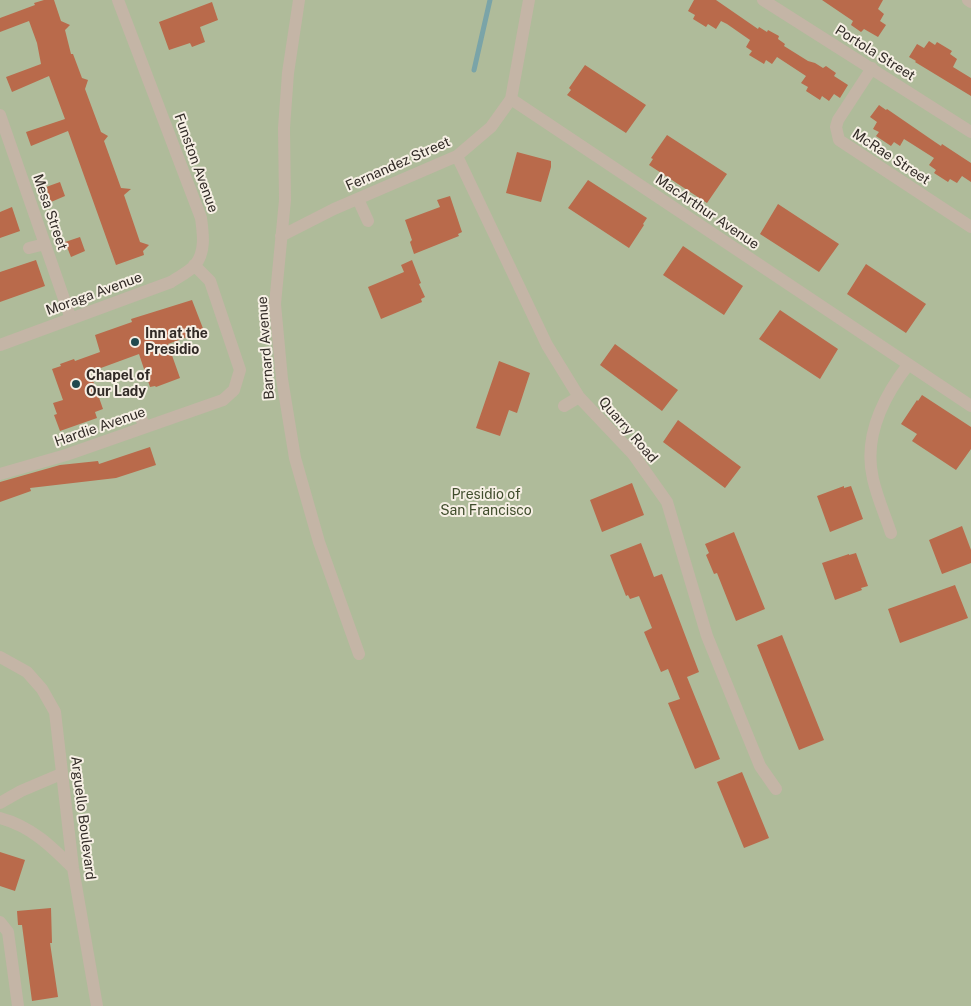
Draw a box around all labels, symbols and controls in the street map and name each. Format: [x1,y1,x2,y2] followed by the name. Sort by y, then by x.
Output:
[832,22,918,84] street label: Portola Street
[170,111,222,215] street label: Funston Avenue
[849,126,933,188] street label: McRae Street
[343,133,453,195] street label: Fernandez Street
[652,171,762,253] street label: MacArthur Avenue
[29,172,71,252] street label: Mesa Street
[44,269,144,319] street label: Moraga Avenue
[254,296,278,400] street label: Barnard Avenue
[145,326,208,358] place label: Inn at the Presidio
[129,336,141,348] marker: Inn at the Presidio
[86,368,150,401] place label: Chapel of Our Lady
[70,378,82,390] marker: Chapel of Our Lady
[595,394,661,466] street label: Quarry Road
[52,404,148,450] street label: Hardie Avenue
[440,487,532,520] park label: Presidio of San Francisco
[67,755,99,881] street label: Arguello Boulevard

